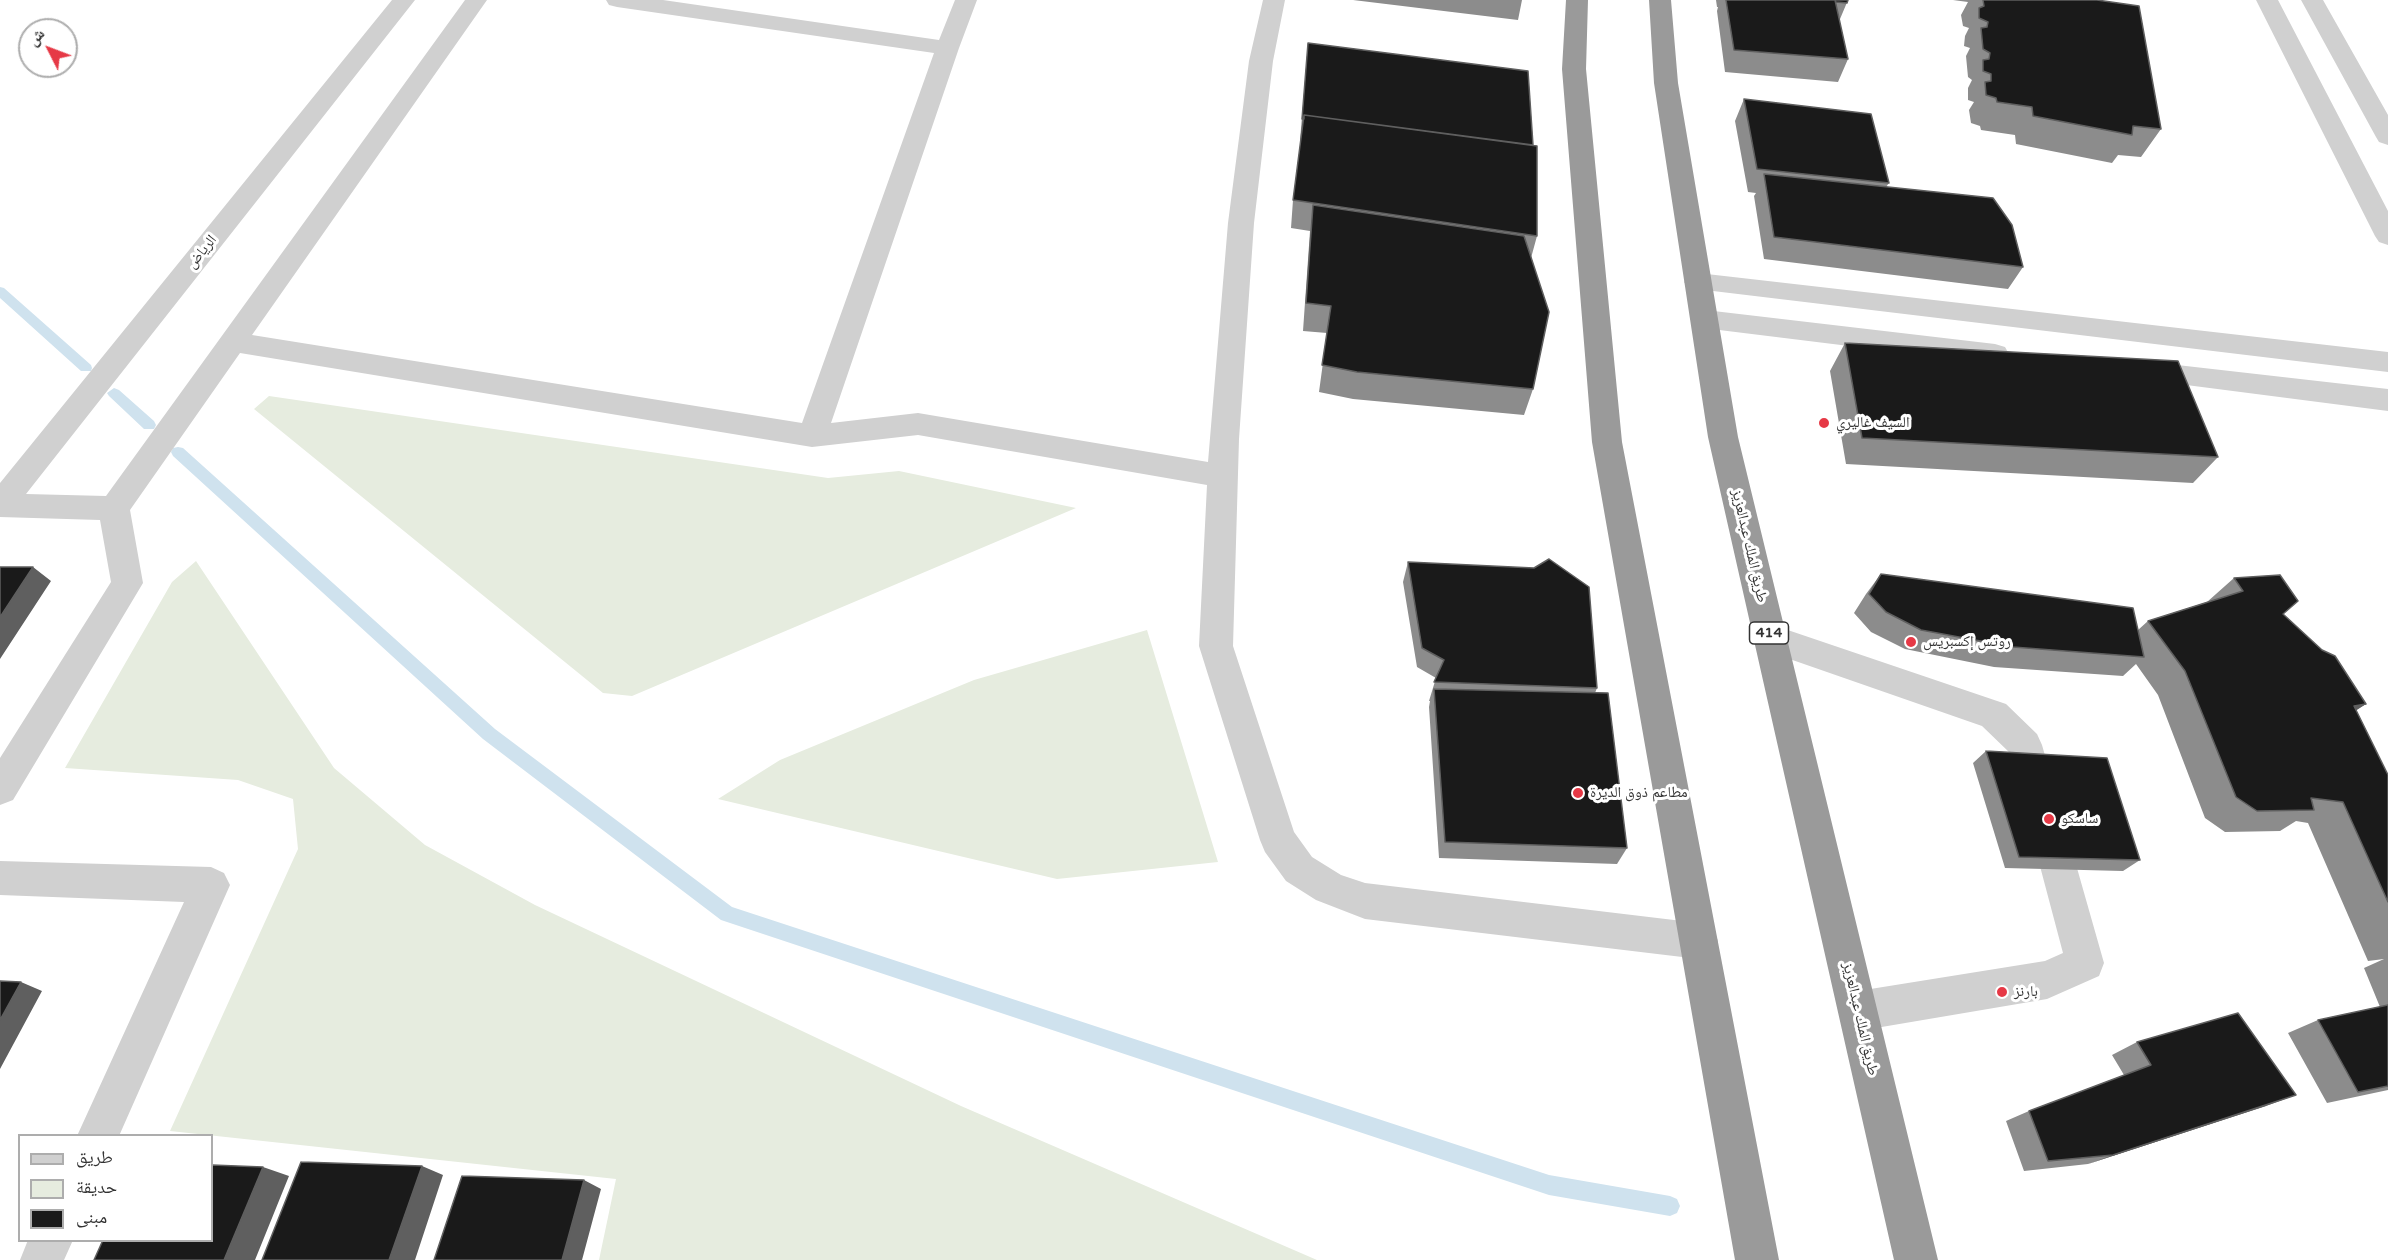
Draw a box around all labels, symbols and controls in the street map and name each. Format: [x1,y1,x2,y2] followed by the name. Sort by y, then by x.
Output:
[18,18,78,78] north arrow
[23,24,49,50] text: ش
[183,231,221,273] street label: الرياض
[1836,414,1910,432] place label: السيف غاليري
[1817,416,1831,430] marker: السيف غاليري
[1727,488,1771,604] street label: طريق الملك عبدالعزيز
[1750,622,1788,644] road number: 414
[1923,633,2011,651] place label: روتس إكسبريس
[1904,635,1918,649] marker: روتس إكسبريس
[1590,784,1687,802] place label: مطاعم ذوق الديرة
[1571,786,1585,800] marker: مطاعم ذوق الديرة
[2061,810,2098,828] place label: ساسكو
[2042,812,2056,826] marker: ساسكو
[1838,961,1882,1077] street label: طريق الملك عبدالعزيز
[2014,983,2038,1001] place label: بارنز
[1995,985,2009,999] marker: بارنز
[18,1134,213,1242] legend
[76,1146,113,1168] text: طريق
[76,1176,117,1198] text: حديقة
[76,1206,107,1228] text: مبنى

